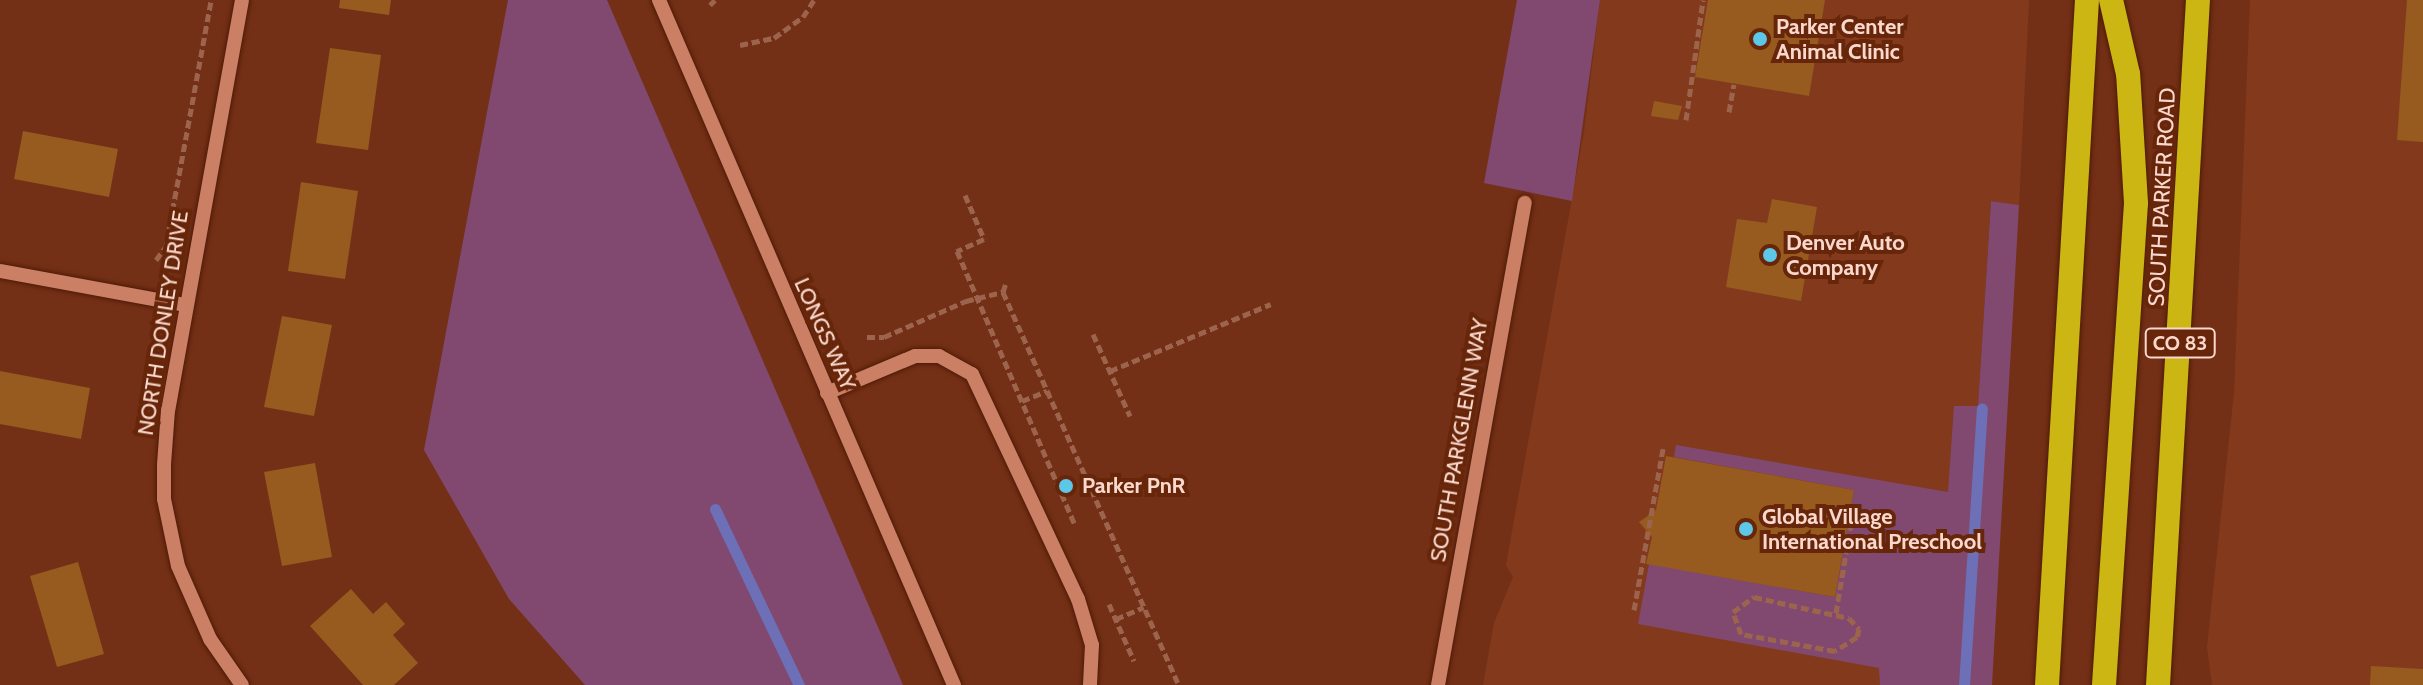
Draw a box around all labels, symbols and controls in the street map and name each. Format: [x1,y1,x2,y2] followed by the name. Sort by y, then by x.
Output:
[1776,13,1903,64] place label: Parker Center Animal Clinic
[1751,30,1769,48] marker: Parker Center Animal Clinic
[2143,87,2181,307] street label: SOUTH PARKER ROAD
[132,209,194,437] street label: NORTH DONLEY DRIVE
[1786,229,1905,280] place label: Denver Auto Company
[1761,246,1779,264] marker: Denver Auto Company
[789,274,861,394] street label: LONGS WAY
[1425,316,1493,564] street label: SOUTH PARKGLENN WAY
[2144,327,2216,359] road number: CO 83
[1082,473,1185,499] place label: Parker PnR
[1057,477,1075,495] marker: Parker PnR
[1762,503,1982,554] place label: Global Village International Preschool
[1737,520,1755,538] marker: Global Village International Preschool

